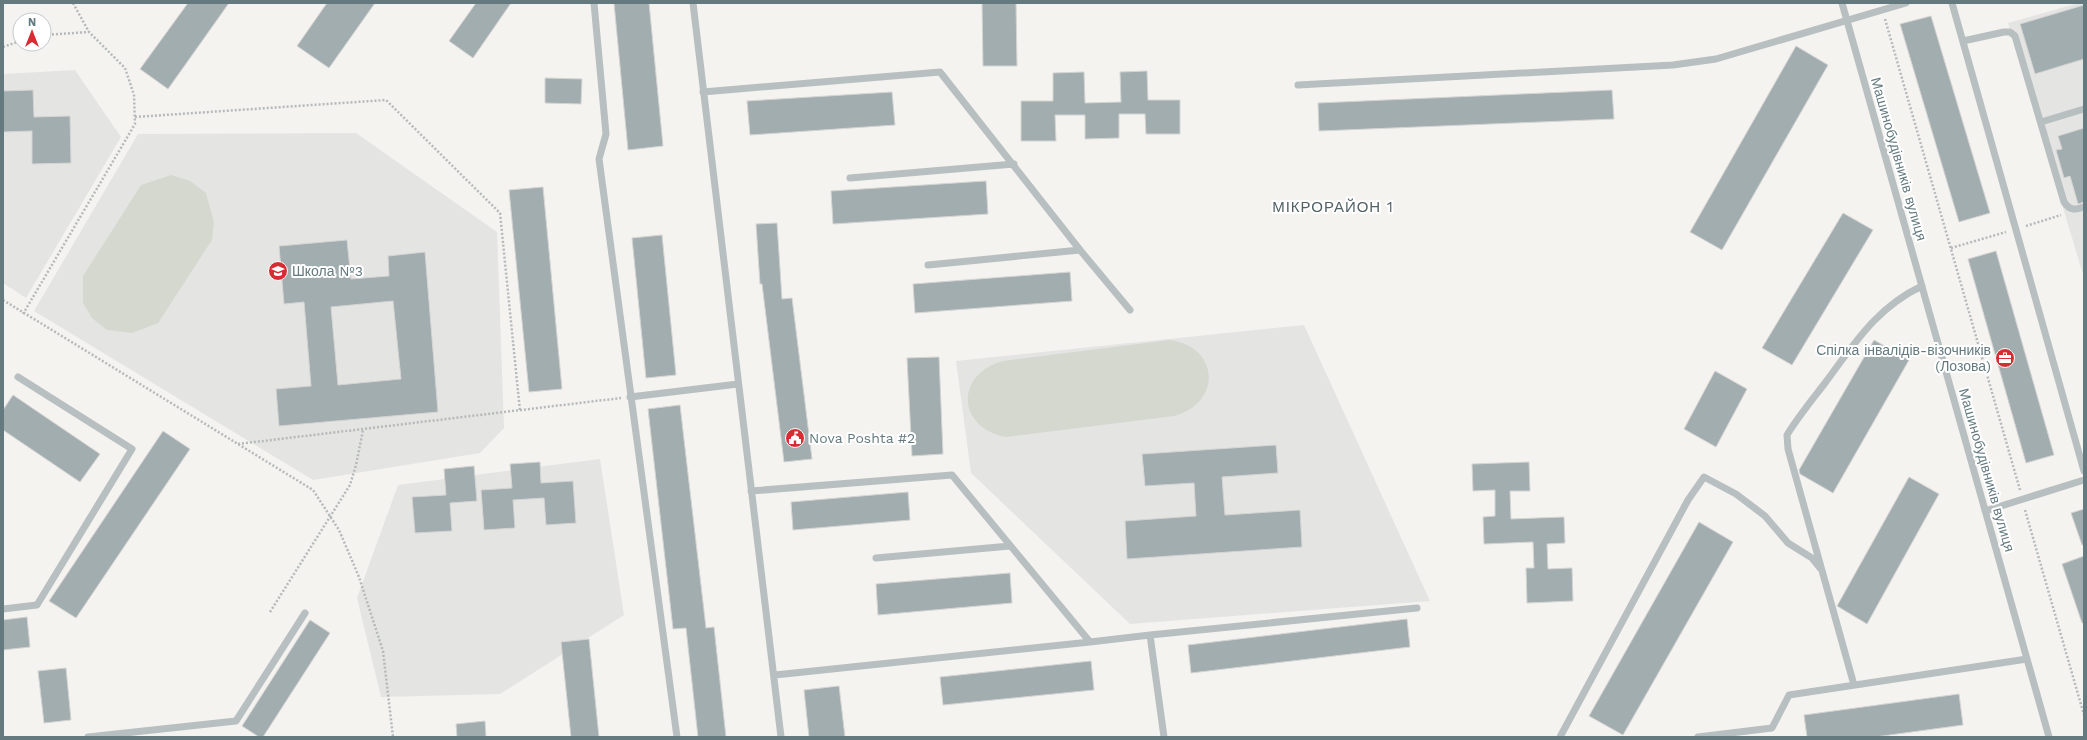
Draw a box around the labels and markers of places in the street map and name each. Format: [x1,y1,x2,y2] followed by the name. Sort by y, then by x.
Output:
[267,260,289,282] school or university icon: Школа №3
[292,263,363,279] place label: Школа №3
[1816,342,1991,374] place label: Спілка інвалідів-візочників (Лозова)
[1994,347,2016,369] office icon: Спілка інвалідів-візочників (Лозова)
[784,427,806,449] public building icon: Nova Poshta #2
[809,430,915,446] place label: Nova Poshta #2

